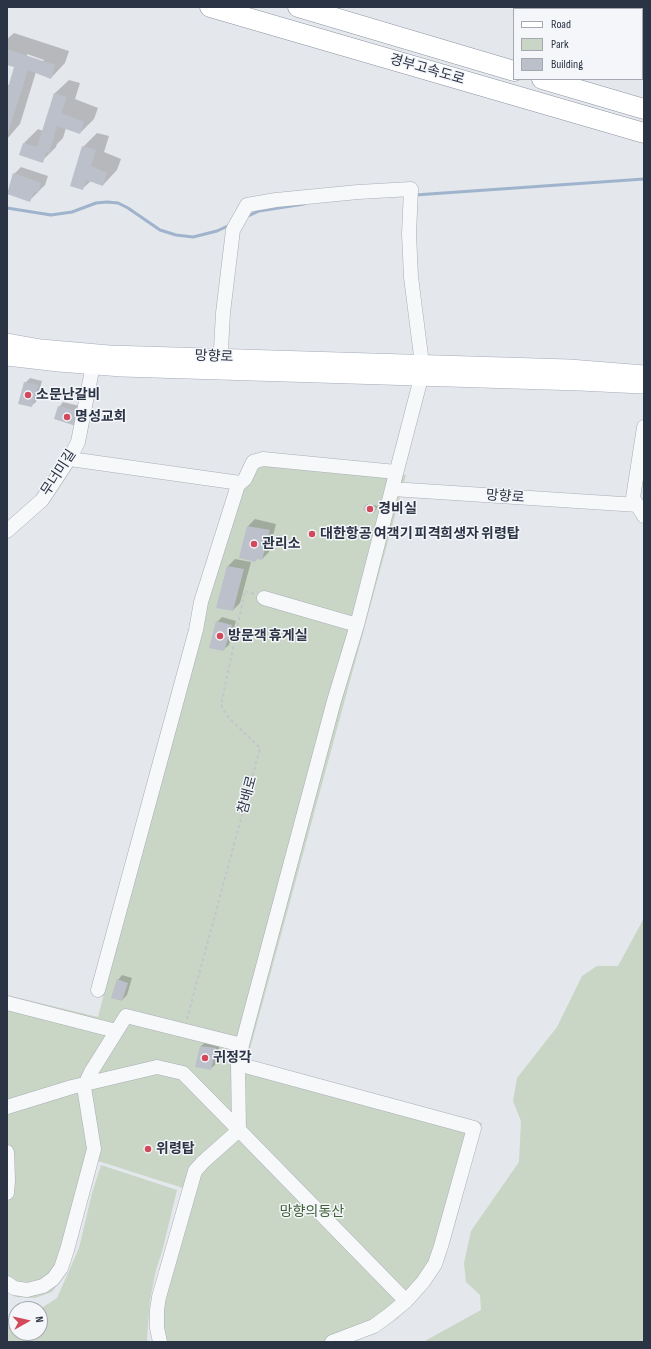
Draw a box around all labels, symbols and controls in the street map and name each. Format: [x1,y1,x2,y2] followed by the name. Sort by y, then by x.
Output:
[513,8,643,80] legend
[551,17,571,32] text: Road
[551,37,569,52] text: Park
[388,51,466,89] street label: 경부고속도로
[551,57,583,72] text: Building
[194,348,234,366] street label: 망향로
[36,387,100,403] place label: 소문난갈비
[23,390,33,400] marker: 소문난갈비
[75,409,127,425] place label: 명성교회
[62,412,72,422] marker: 명성교회
[38,447,80,499] street label: 무너미길
[485,487,525,507] street label: 망향로
[378,501,417,517] place label: 경비실
[365,504,375,514] marker: 경비실
[320,526,520,542] place label: 대한항공 여객기 피격희생자 위령탑
[307,529,317,539] marker: 대한항공 여객기 피격희생자 위령탑
[262,536,301,552] place label: 관리소
[249,539,259,549] marker: 관리소
[228,628,307,644] place label: 방문객 휴게실
[215,631,225,641] marker: 방문객 휴게실
[235,774,261,816] street label: 참배로
[213,1050,252,1066] place label: 귀정각
[200,1053,210,1063] marker: 귀정각
[156,1141,195,1157] place label: 위령탑
[143,1144,153,1154] marker: 위령탑
[280,1204,344,1220] park label: 망향의동산
[8,1301,48,1341] north arrow
[33,1316,46,1323] text: N

